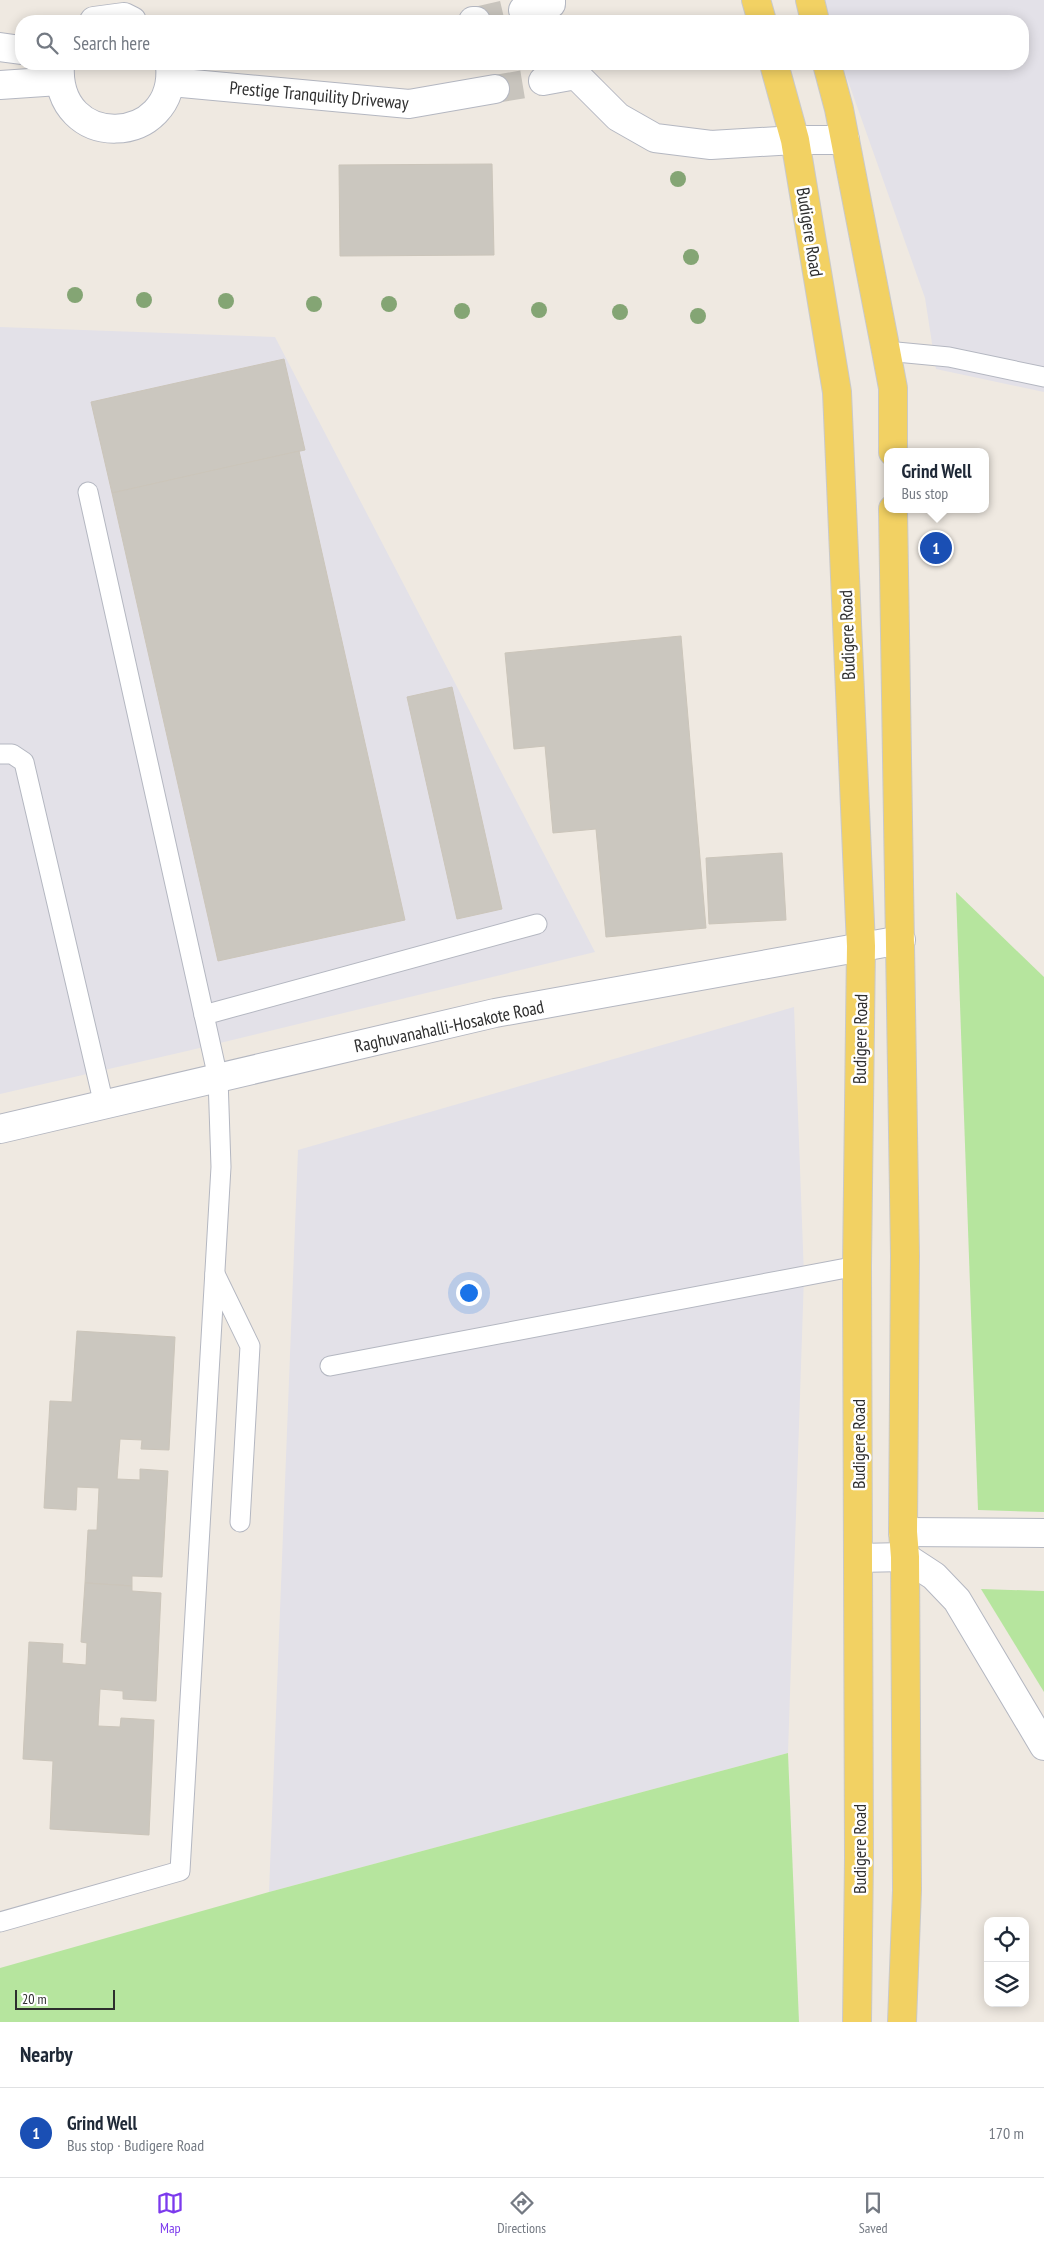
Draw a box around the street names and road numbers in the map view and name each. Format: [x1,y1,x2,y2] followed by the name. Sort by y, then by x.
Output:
[228,76,410,114] street label: Prestige Tranquility Driveway
[792,186,828,278] street label: Budigere Road
[834,590,860,680] street label: Budigere Road
[848,994,872,1084] street label: Budigere Road
[352,995,546,1057] street label: Raghuvanahalli-Hosakote Road
[847,1399,870,1489] street label: Budigere Road
[848,1804,871,1894] street label: Budigere Road

